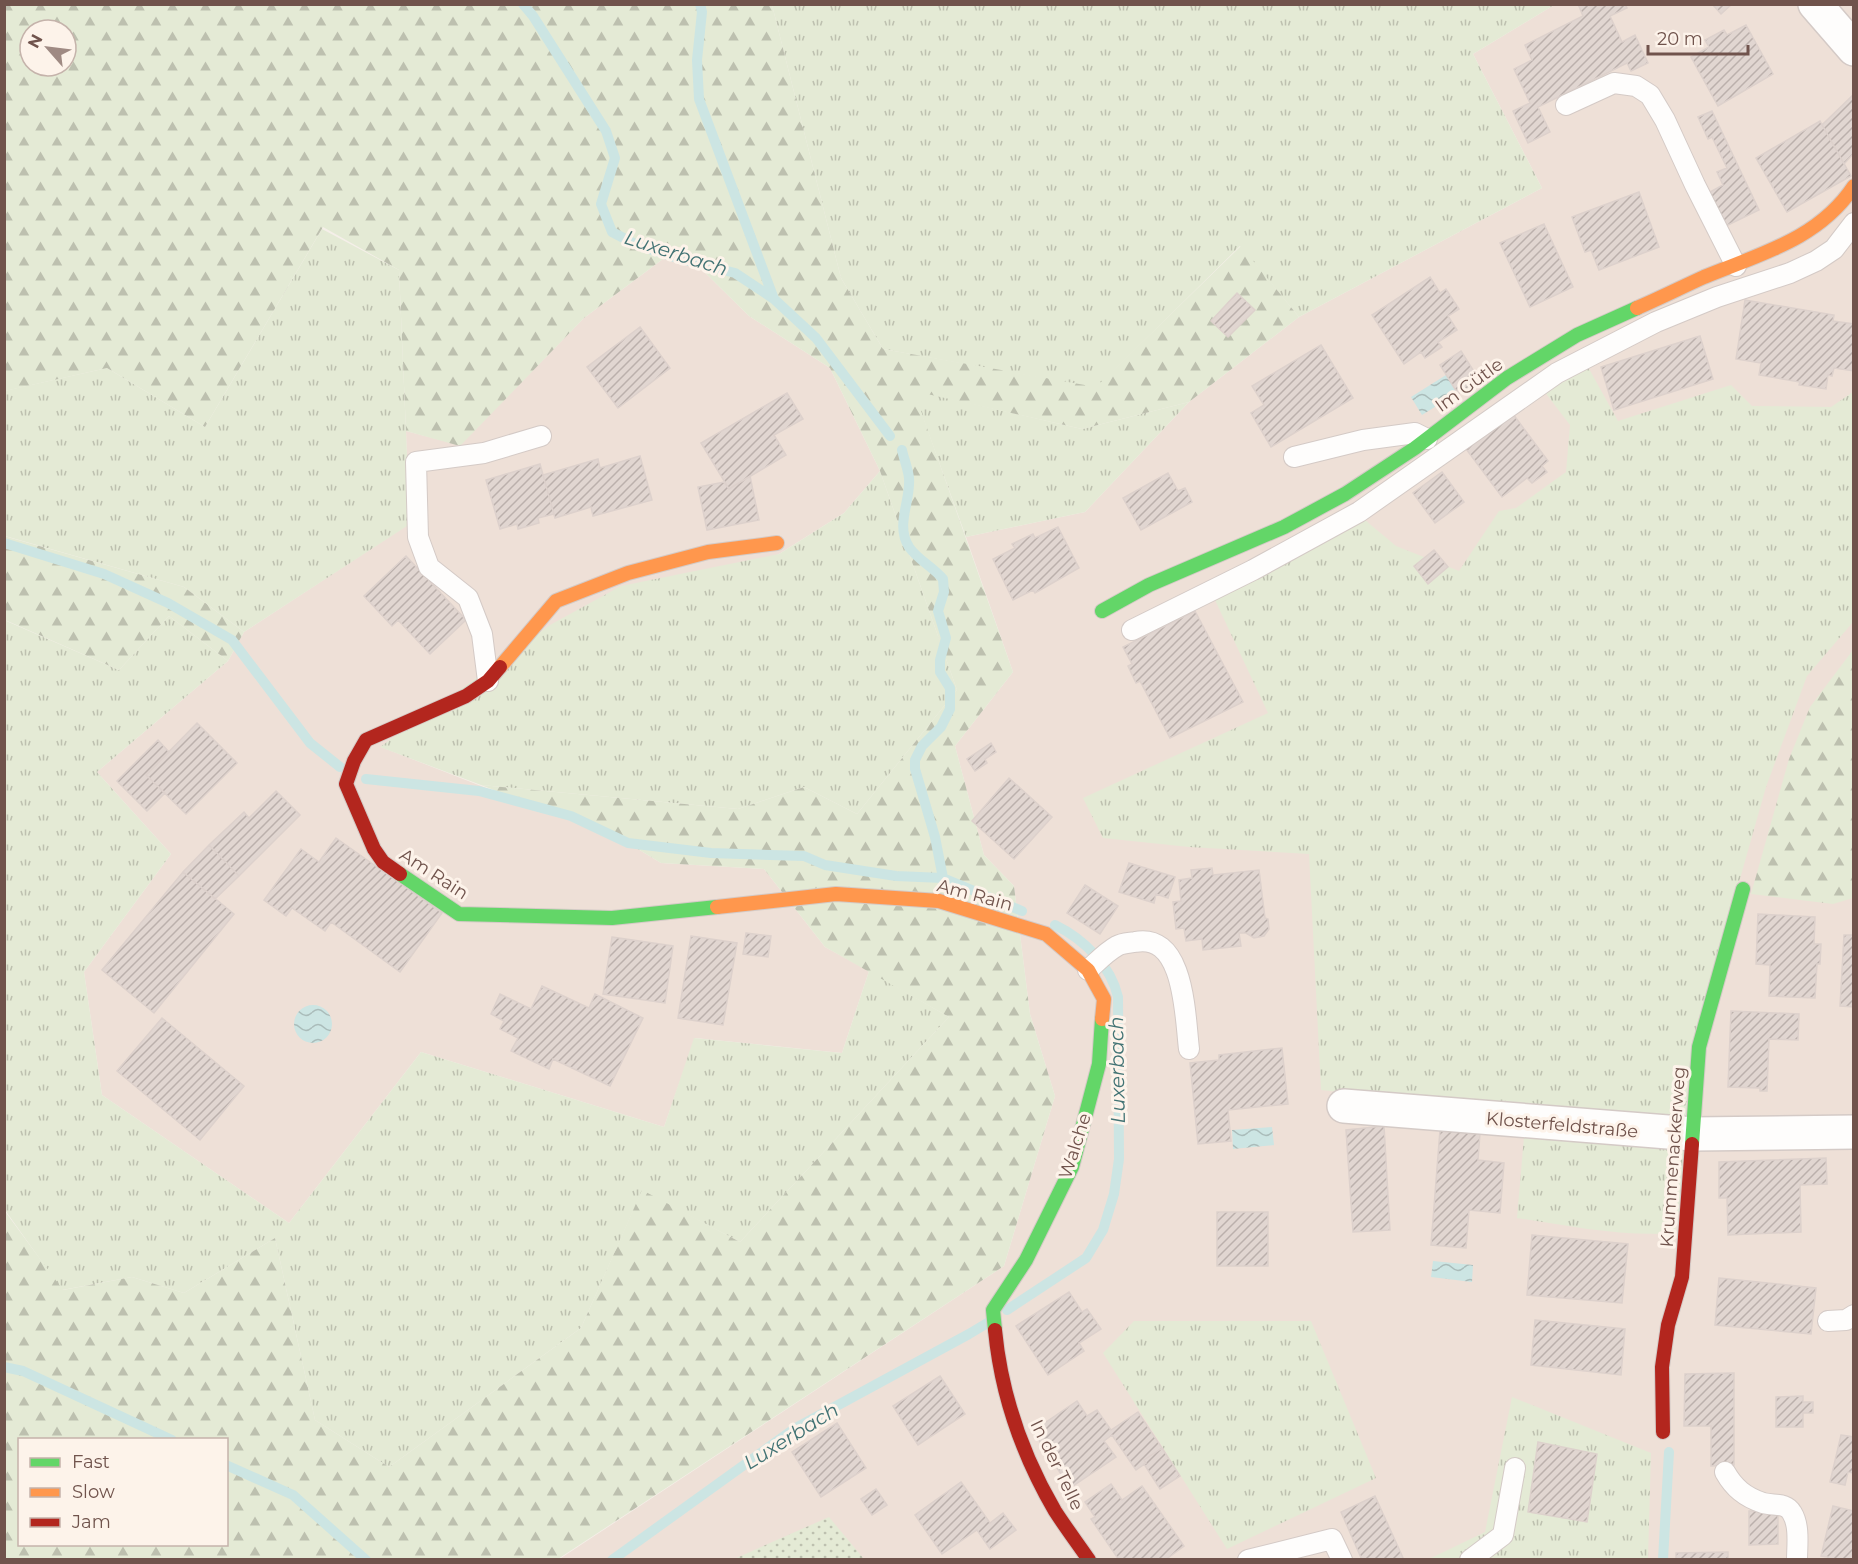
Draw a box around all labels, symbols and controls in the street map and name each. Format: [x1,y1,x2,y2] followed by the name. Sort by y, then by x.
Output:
[18,18,78,78] north arrow
[1648,18,1748,56] scale bar
[1657,28,1703,50] text: 20 m
[24,31,47,51] text: N
[621,225,731,281] water label: Luxerbach
[1431,353,1507,417] street label: Im Gütle
[396,844,472,904] street label: Am Rain
[935,874,1015,916] street label: Am Rain
[1104,1016,1130,1124] water label: Luxerbach
[1656,1066,1690,1248] street label: Krummenackerweg
[1485,1107,1639,1143] street label: Klosterfeldstraße
[1054,1110,1096,1182] street label: Walche
[739,1397,843,1475] water label: Luxerbach
[1026,1416,1088,1514] street label: In der Telle
[18,1438,228,1546] legend
[72,1451,110,1473] text: Fast
[72,1481,115,1503] text: Slow
[71,1511,111,1533] text: Jam

